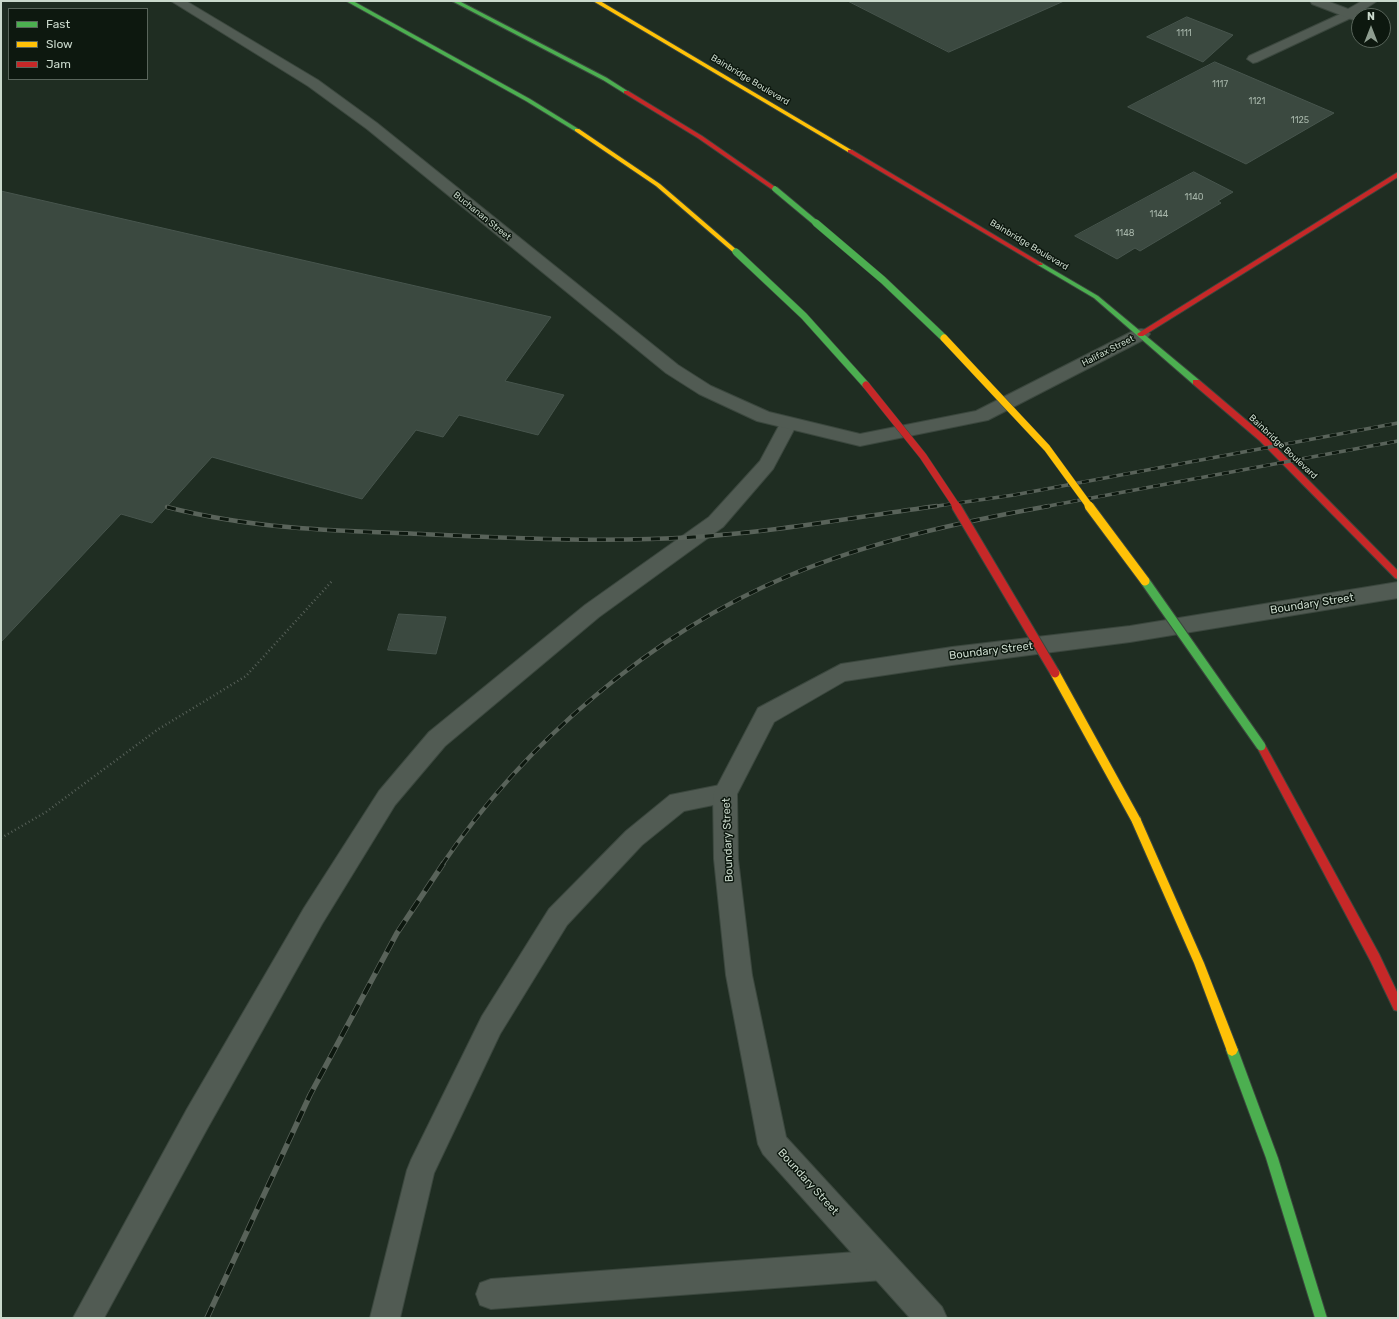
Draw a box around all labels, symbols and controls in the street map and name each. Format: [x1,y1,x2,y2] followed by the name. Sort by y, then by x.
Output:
[8,8,148,80] legend
[1351,8,1391,48] north arrow
[1367,10,1375,23] text: N
[46,17,70,31] text: Fast
[1176,28,1192,38] house number: 1111
[46,37,73,51] text: Slow
[709,52,791,108] street label: Bainbridge Boulevard
[46,57,71,71] text: Jam
[1212,79,1228,89] house number: 1117
[1249,96,1265,106] house number: 1121
[1291,115,1309,125] house number: 1125
[451,189,513,243] street label: Buchanan Street
[1184,192,1204,202] house number: 1140
[1150,209,1168,219] house number: 1144
[988,217,1070,273] street label: Bainbridge Boulevard
[1115,228,1135,238] house number: 1148
[1080,333,1136,369] street label: Halifax Street
[1247,412,1319,482] street label: Bainbridge Boulevard
[1269,591,1355,617] street label: Boundary Street
[948,639,1034,663] street label: Boundary Street
[720,798,736,882] street label: Boundary Street
[775,1146,841,1218] street label: Boundary Street

